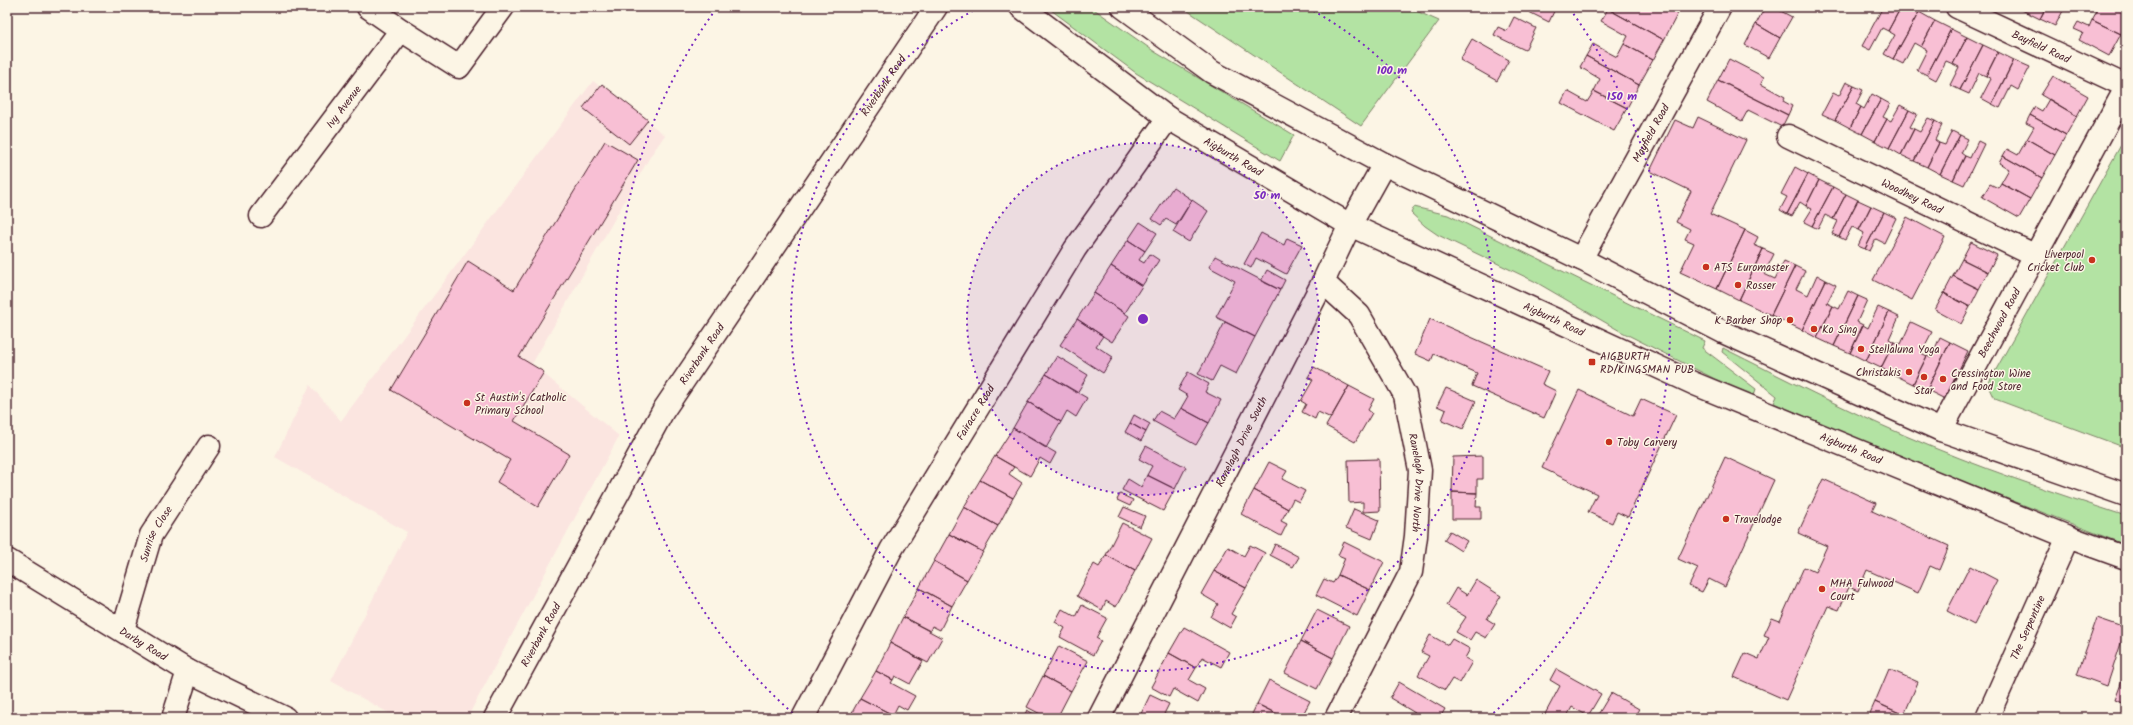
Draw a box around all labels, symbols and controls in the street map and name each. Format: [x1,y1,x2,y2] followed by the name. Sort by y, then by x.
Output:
[2009,26,2074,69] street label: Bayfield Road
[857,51,911,120] street label: Riverbank Road
[1377,61,1407,80] text: 100 m
[322,82,366,133] street label: Ivy Avenue
[1607,87,1637,106] text: 150 m
[1628,100,1675,166] street label: Mayfield Road
[1200,133,1266,182] street label: Aigburth Road
[1878,174,1946,220] street label: Woodhey Road
[1253,186,1281,205] text: 50 m
[2027,246,2084,277] place label: Liverpool Cricket Club
[2087,255,2097,265] marker: Liverpool Cricket Club
[1714,259,1790,277] place label: ATS Euromaster
[1701,262,1711,272] marker: ATS Euromaster
[1746,277,1777,295] place label: Rosser
[1733,280,1743,290] marker: Rosser
[1974,285,2026,361] street label: Beechwood Road
[1520,298,1588,342] street label: Aigburth Road
[1136,312,1150,326] centre of rings
[1715,312,1783,330] place label: K Barber Shop
[1785,315,1795,325] marker: K Barber Shop
[675,320,730,389] street label: Riverbank Road
[1822,321,1857,339] place label: Ko Sing
[1809,324,1819,334] marker: Ko Sing
[1869,341,1940,359] place label: Stellaluna Yoga
[1856,344,1866,354] marker: Stellaluna Yoga
[1600,348,1694,379] place label: AIGBURTH RD/KINGSMAN PUB
[1587,357,1597,367] marker: AIGBURTH RD/KINGSMAN PUB
[1856,364,1901,382] place label: Christakis
[1951,365,2031,396] place label: Cressington Wine and Food Store
[1904,367,1914,377] marker: Christakis
[1919,372,1929,382] marker: Star
[1938,374,1948,384] marker: Cressington Wine and Food Store
[952,381,1000,444] street label: Fairacre Road
[1915,382,1935,400] place label: Star
[475,389,567,420] place label: St Austin's Catholic Primary School
[1211,393,1273,490] street label: Ranelagh Drive South
[462,398,472,408] marker: St Austin's Catholic Primary School
[1817,428,1885,470] street label: Aigburth Road
[1403,432,1428,533] street label: Ranelagh Drive North
[1617,434,1678,452] place label: Toby Carvery
[1604,437,1614,447] marker: Toby Carvery
[136,502,178,564] street label: Sunrise Close
[1734,511,1782,529] place label: Travelodge
[1721,514,1731,524] marker: Travelodge
[1830,575,1894,606] place label: MHA Fulwood Court
[1817,584,1827,594] marker: MHA Fulwood Court
[2006,593,2051,663] street label: The Serpentine
[517,599,567,671] street label: Riverbank Road
[115,623,171,666] street label: Darby Road

